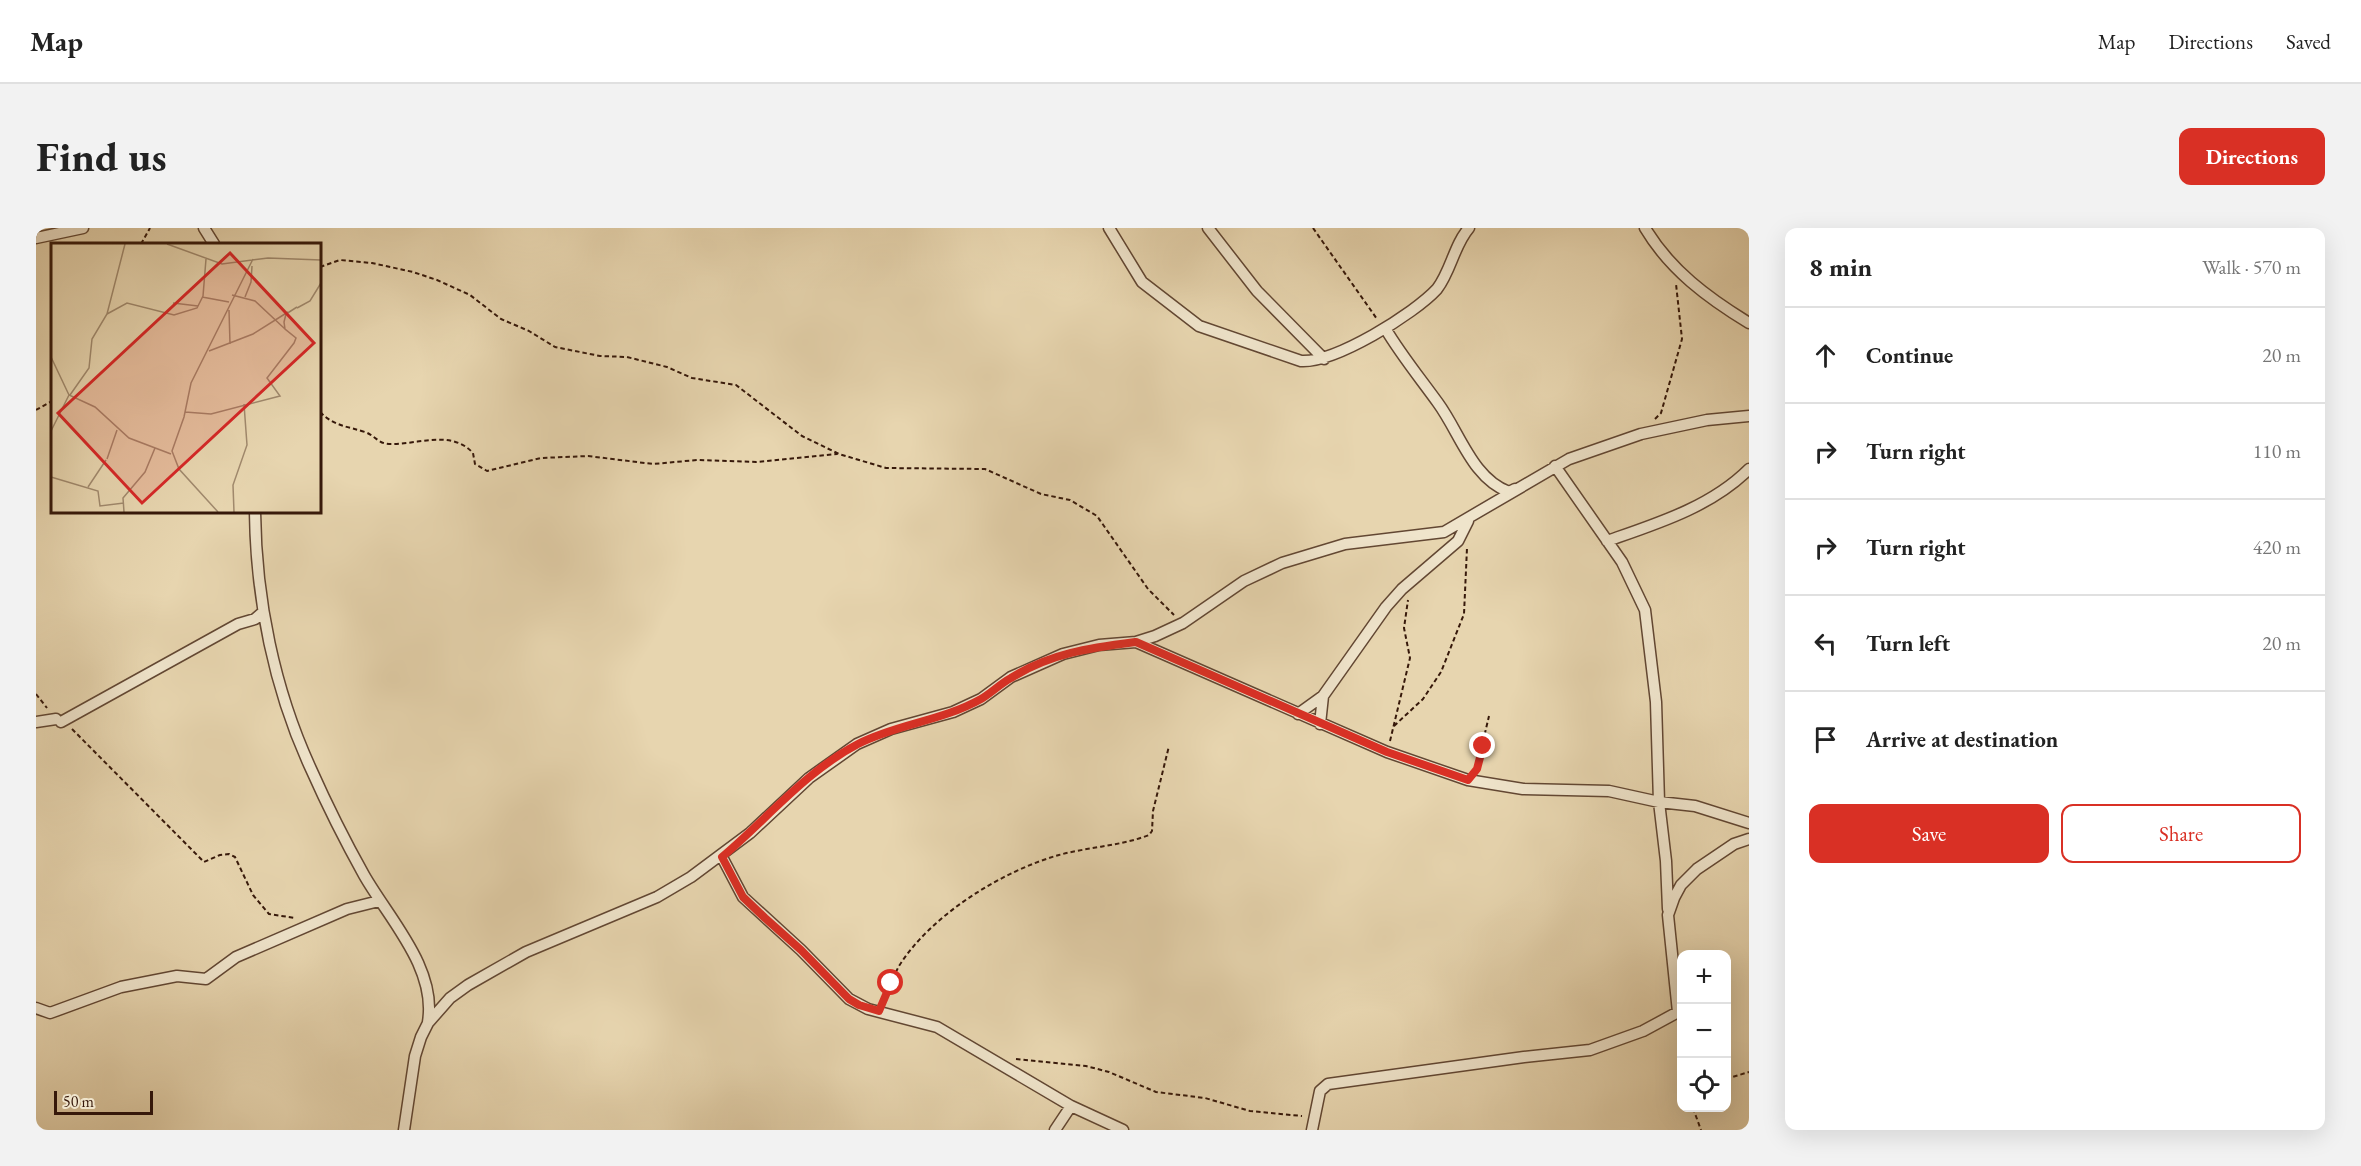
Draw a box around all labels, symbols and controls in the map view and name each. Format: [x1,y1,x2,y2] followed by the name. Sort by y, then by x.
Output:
[30,23,83,59] text: Map
[2098,28,2135,55] text: Map
[2168,28,2253,55] text: Directions
[2286,28,2331,55] text: Saved
[2179,128,2325,185] button: Directions
[36,129,167,184] text: Find us
[51,243,321,513] inset map
[1809,250,1872,284] text: 8 min
[2202,254,2301,280] text: Walk · 570 m
[1809,339,1842,372] icon: ahead
[1866,341,1953,370] text: Continue
[2262,342,2301,368] text: 20 m
[1809,435,1842,468] icon: right
[1866,437,1965,466] text: Turn right
[2253,438,2301,464] text: 110 m
[1809,531,1842,564] icon: right
[1866,533,1965,562] text: Turn right
[2253,534,2301,560] text: 420 m
[1809,627,1842,660] icon: left
[1866,629,1950,658] text: Turn left
[2262,630,2301,656] text: 20 m
[1809,723,1842,756] icon: arrive
[1866,725,2058,754] text: Arrive at destination
[1469,732,1495,758] route end
[1809,804,2049,863] button: Save
[2061,804,2301,863] button: Share
[1677,950,1731,1112] map controls
[1677,950,1731,1004] button: +
[877,969,903,995] route start
[1677,1004,1731,1058] button: −
[1677,1058,1731,1112] button: locate
[54,1088,153,1116] scale bar
[63,1091,94,1112] text: 50 m

